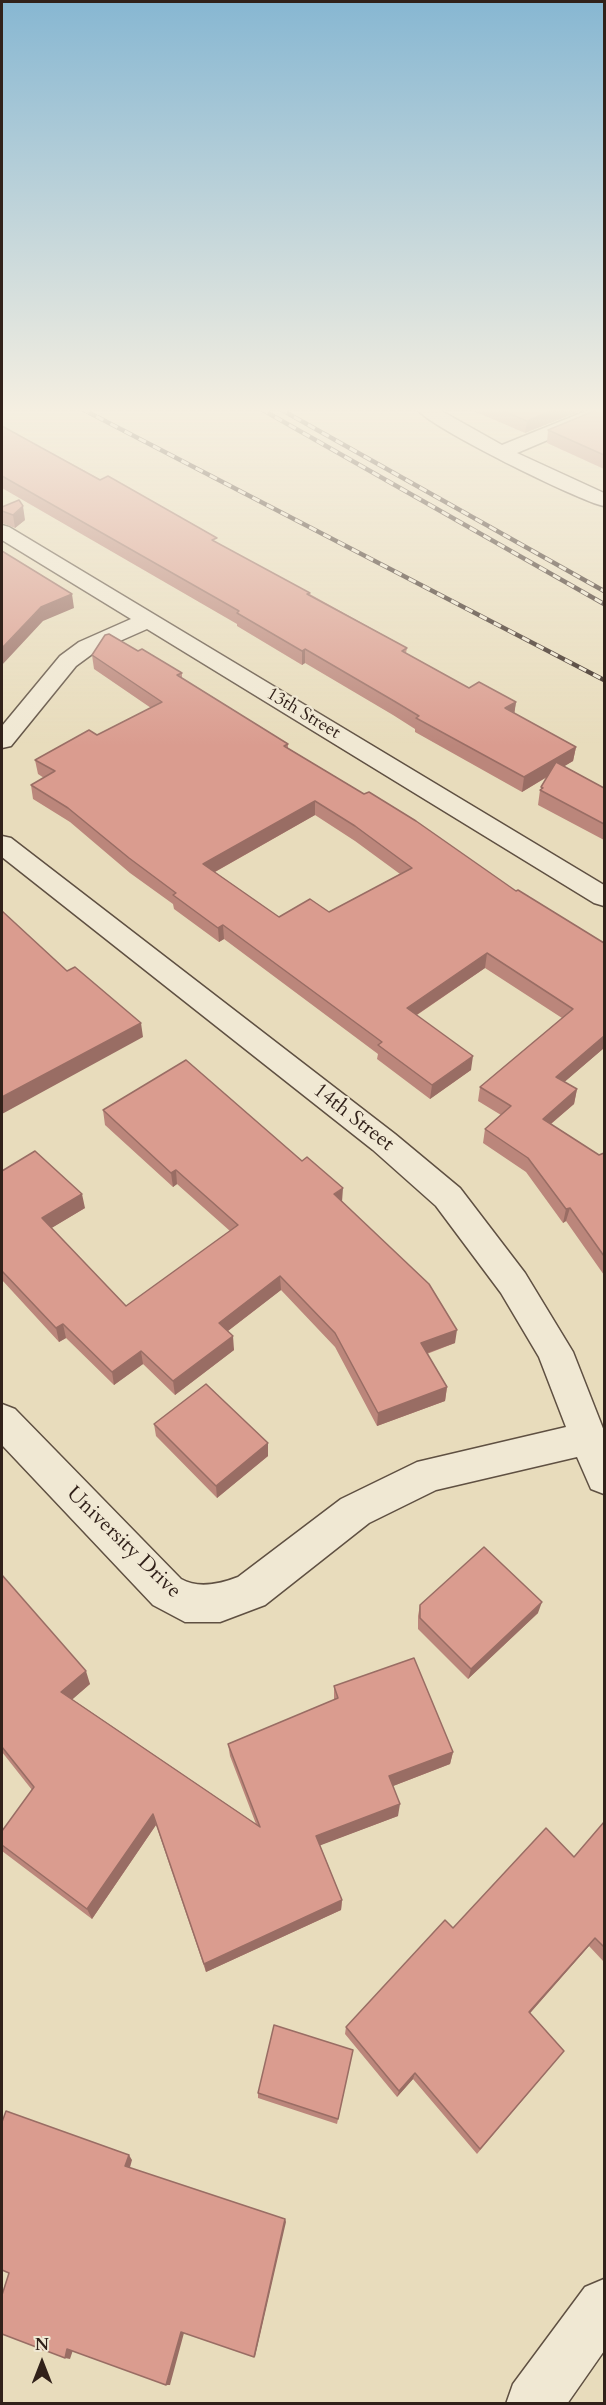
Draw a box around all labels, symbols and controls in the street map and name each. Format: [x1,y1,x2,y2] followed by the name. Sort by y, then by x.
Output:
[262,684,344,744] street label: 13th Street
[307,1079,399,1157] street label: 14th Street
[60,1482,186,1604] street label: University Drive
[12,2333,72,2393] north arrow
[35,2334,49,2356] text: N

